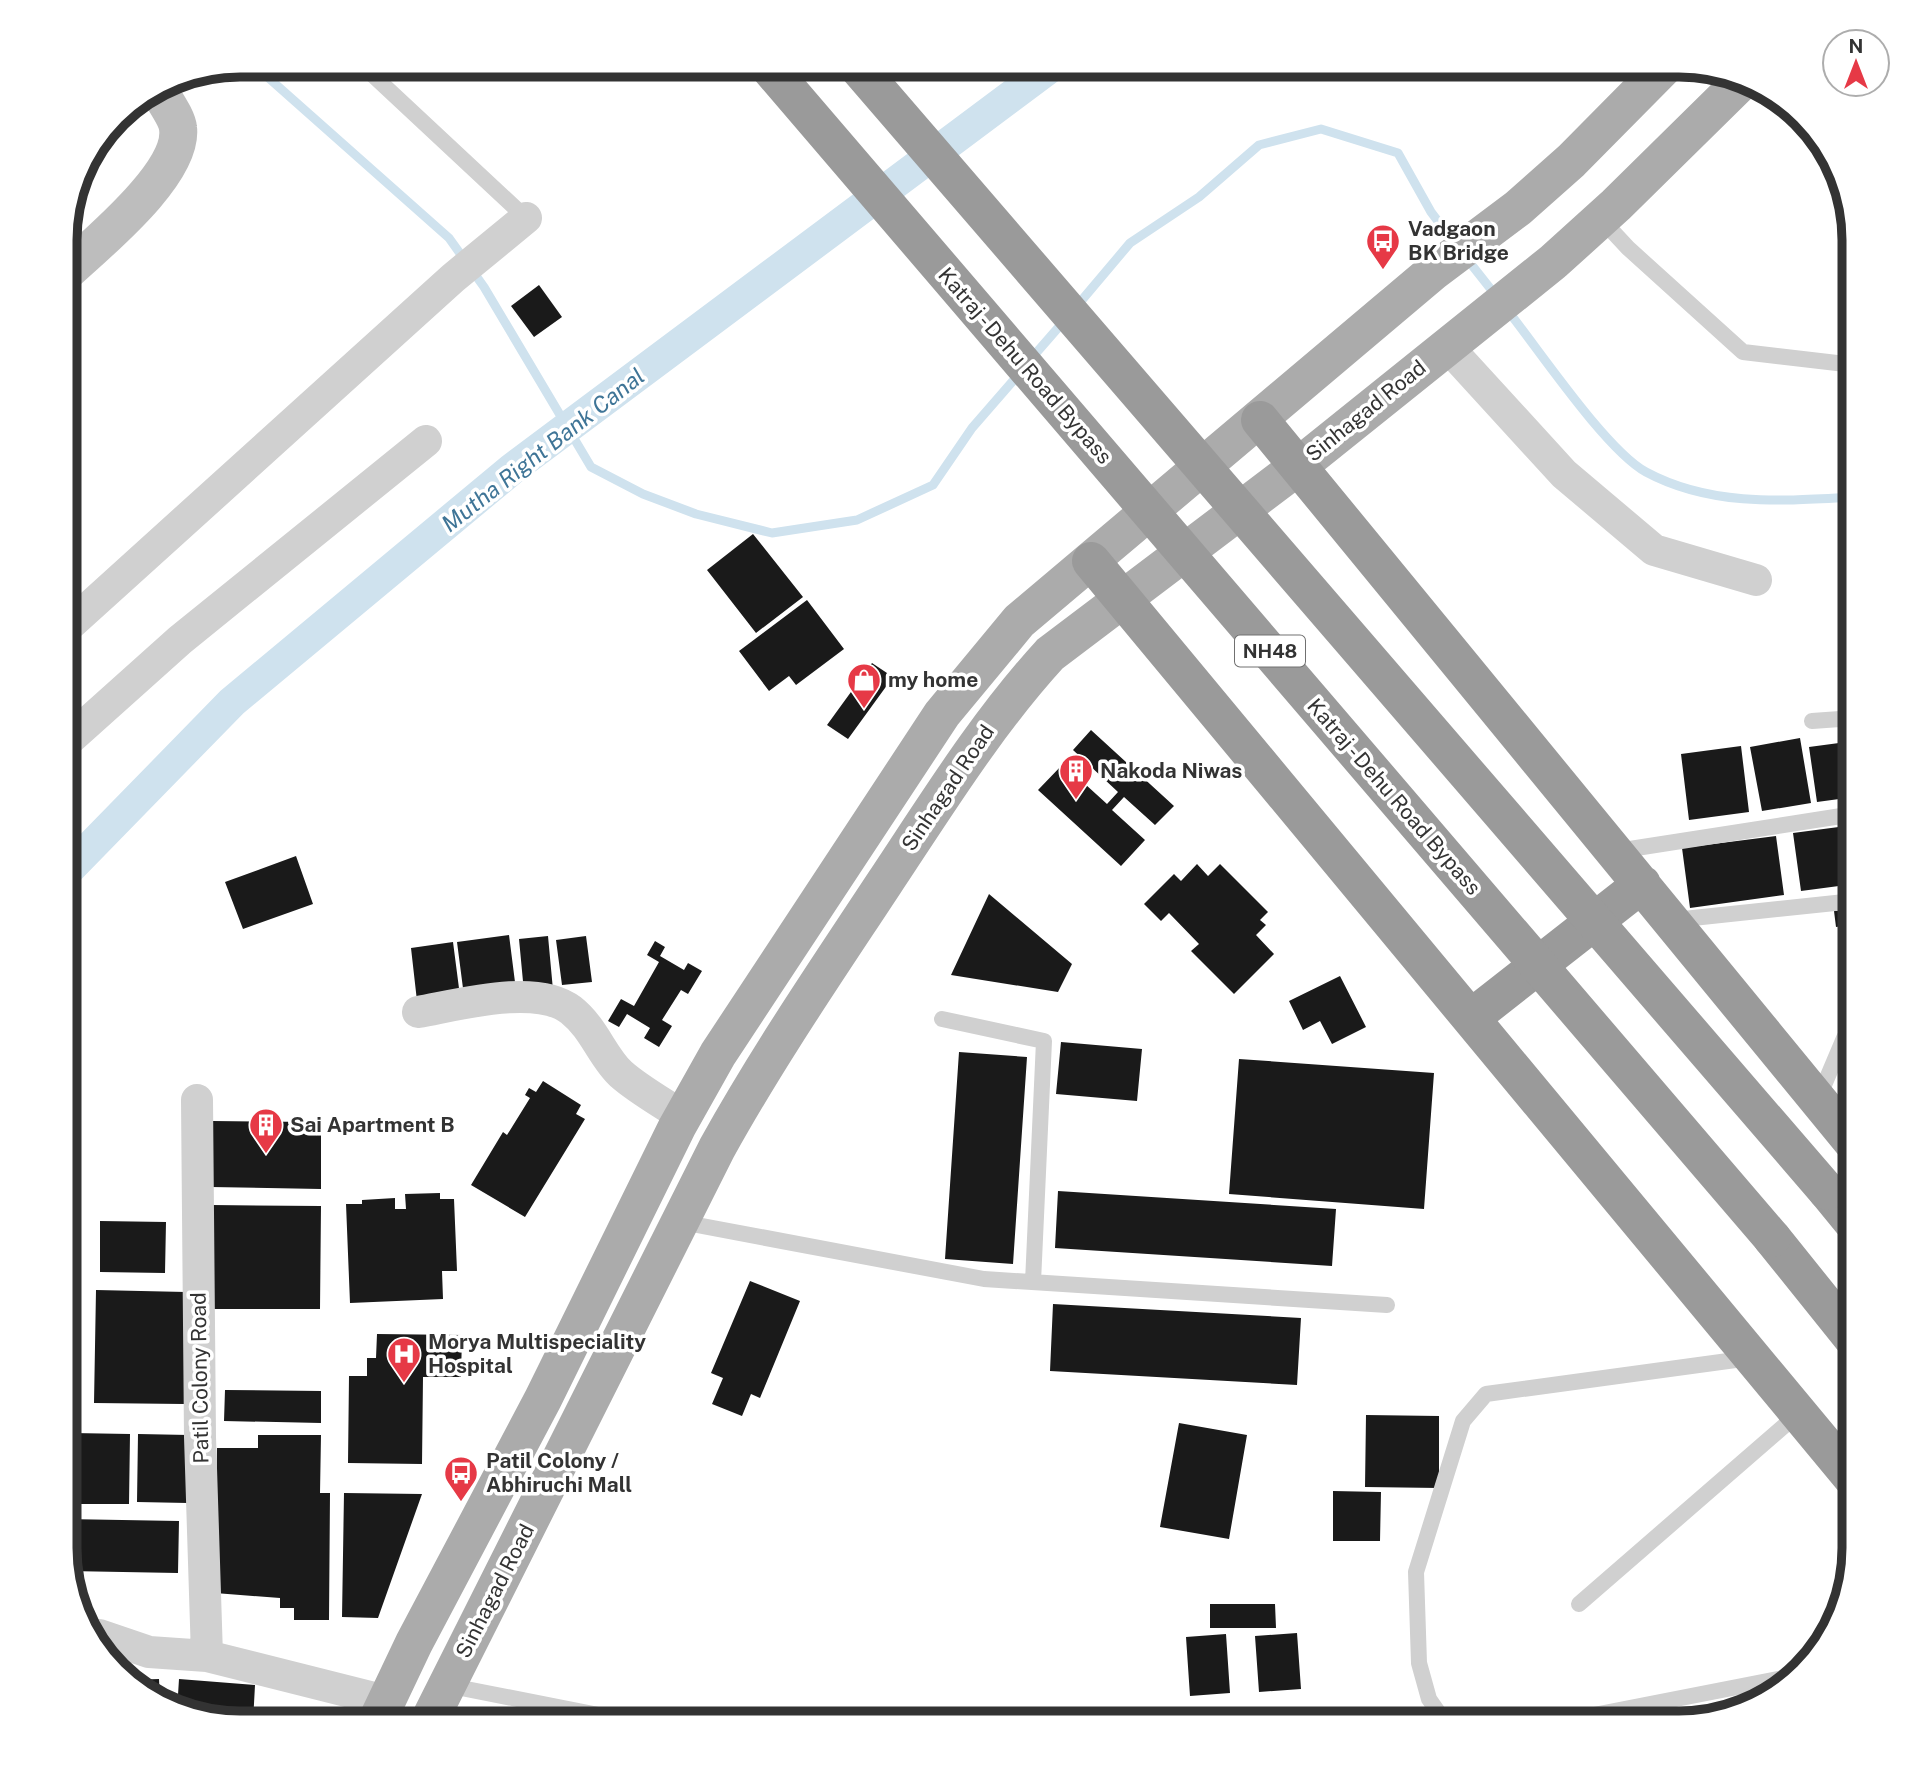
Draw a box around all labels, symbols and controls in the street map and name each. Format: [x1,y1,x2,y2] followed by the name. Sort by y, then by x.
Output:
[1821,28,1891,98] north arrow
[1849,35,1863,57] text: N
[1408,216,1509,265] place label: Vadgaon BK Bridge
[1364,222,1402,271] bus stop icon: Vadgaon BK Bridge
[933,262,1117,469] street label: Katraj - Dehu Road Bypass
[1301,355,1431,467] street label: Sinhagad Road
[436,362,650,537] water label: Mutha Right Bank Canal
[1235,636,1305,666] road number: NH48
[845,661,883,710] shop icon: my home
[888,667,978,692] place label: my home
[1302,693,1486,900] street label: Katraj - Dehu Road Bypass
[896,720,999,856] street label: Sinhagad Road
[1057,752,1095,801] building icon: Nakoda Niwas
[1100,758,1242,783] place label: Nakoda Niwas
[247,1106,285,1155] building icon: Sai Apartment B
[290,1112,455,1137] place label: Sai Apartment B
[186,1292,213,1464] street label: Patil Colony Road
[428,1329,646,1378] place label: Morya Multispeciality Hospital
[385,1335,423,1384] hospital icon: Morya Multispeciality Hospital
[486,1448,632,1497] place label: Patil Colony / Abhiruchi Mall
[442,1454,480,1503] bus stop icon: Patil Colony / Abhiruchi Mall
[450,1520,539,1662] street label: Sinhagad Road

